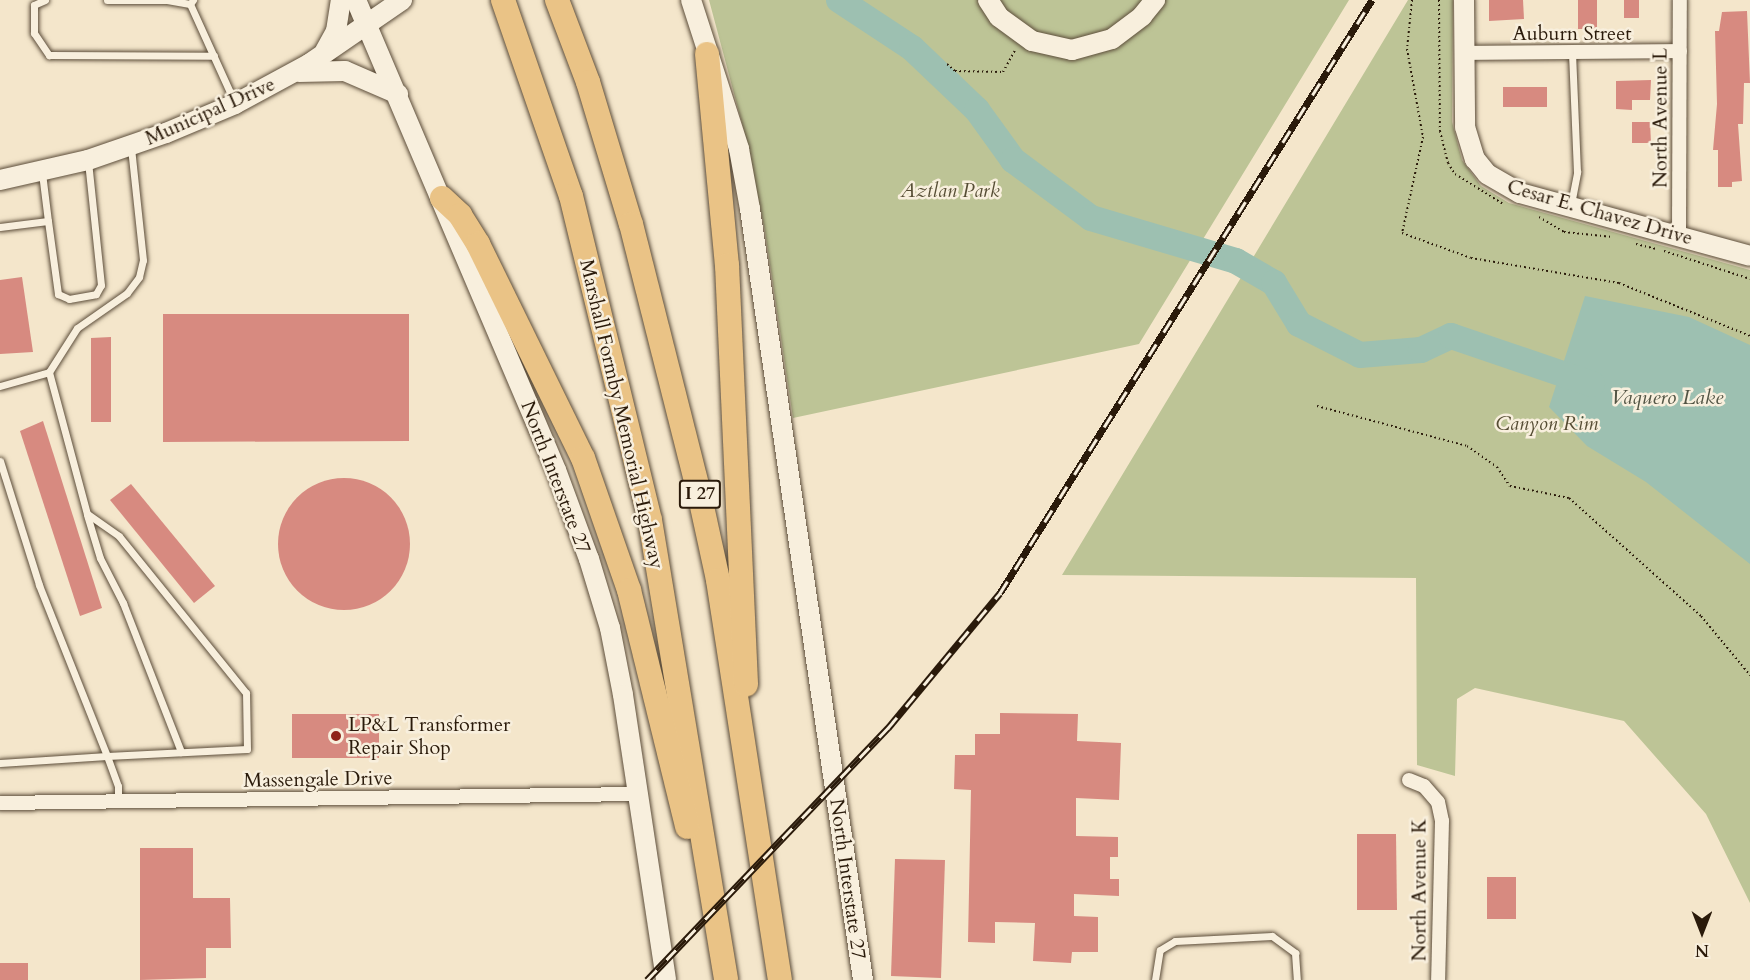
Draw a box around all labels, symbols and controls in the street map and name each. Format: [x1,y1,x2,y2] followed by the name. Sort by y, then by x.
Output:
[1512,21,1632,45] street label: Auburn Street
[1648,48,1672,188] street label: North Avenue L
[141,72,279,150] street label: Municipal Drive
[1504,174,1696,250] street label: Cesar E. Chavez Drive
[900,178,1000,202] park label: Aztlan Park
[575,257,669,571] street label: Marshall Formby Memorial Highway
[1611,385,1723,411] water label: Vaquero Lake
[516,397,596,557] street label: North Interstate 27
[1496,411,1598,435] park label: Canyon Rim
[678,479,722,509] road number: I 27
[348,712,510,759] place label: LP&L Transformer Repair Shop
[329,729,343,743] marker: LP&L Transformer Repair Shop
[243,766,393,792] street label: Massengale Drive
[825,797,871,961] street label: North Interstate 27
[1407,819,1431,961] street label: North Avenue K
[1672,902,1732,962] north arrow
[1695,939,1709,961] text: N

